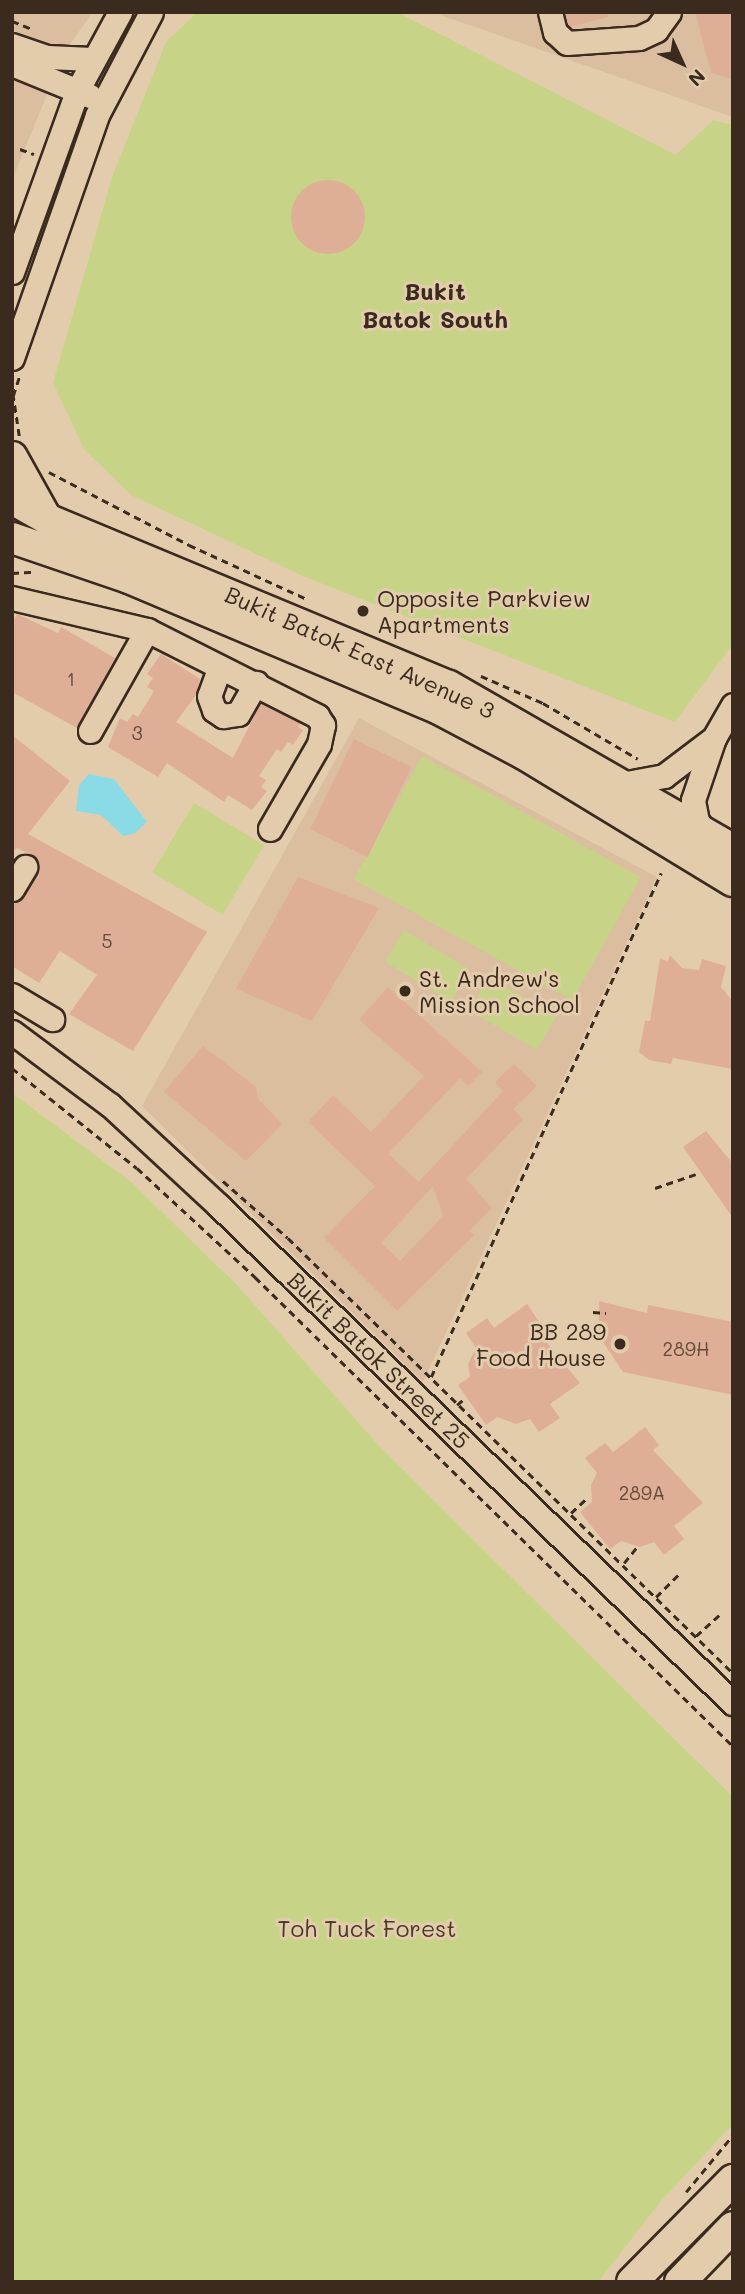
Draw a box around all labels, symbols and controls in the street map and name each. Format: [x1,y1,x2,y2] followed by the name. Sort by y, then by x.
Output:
[647,28,717,98] north arrow
[683,64,711,92] text: N
[362,277,508,333] district label: Bukit Batok South
[221,580,499,724] street label: Bukit Batok East Avenue 3
[377,584,591,638] place label: Opposite Parkview Apartments
[355,603,371,619] marker: Opposite Parkview Apartments
[67,668,75,690] house number: 1
[131,722,143,744] house number: 3
[101,930,113,952] house number: 5
[419,964,580,1018] place label: St. Andrew's Mission School
[397,983,413,999] marker: St. Andrew's Mission School
[282,1266,476,1454] street label: Bukit Batok Street 25
[476,1317,606,1371] place label: BB 289 Food House
[612,1336,628,1352] marker: BB 289 Food House
[663,1338,709,1360] house number: 289H
[619,1482,665,1504] house number: 289A
[278,1914,456,1942] park label: Toh Tuck Forest

